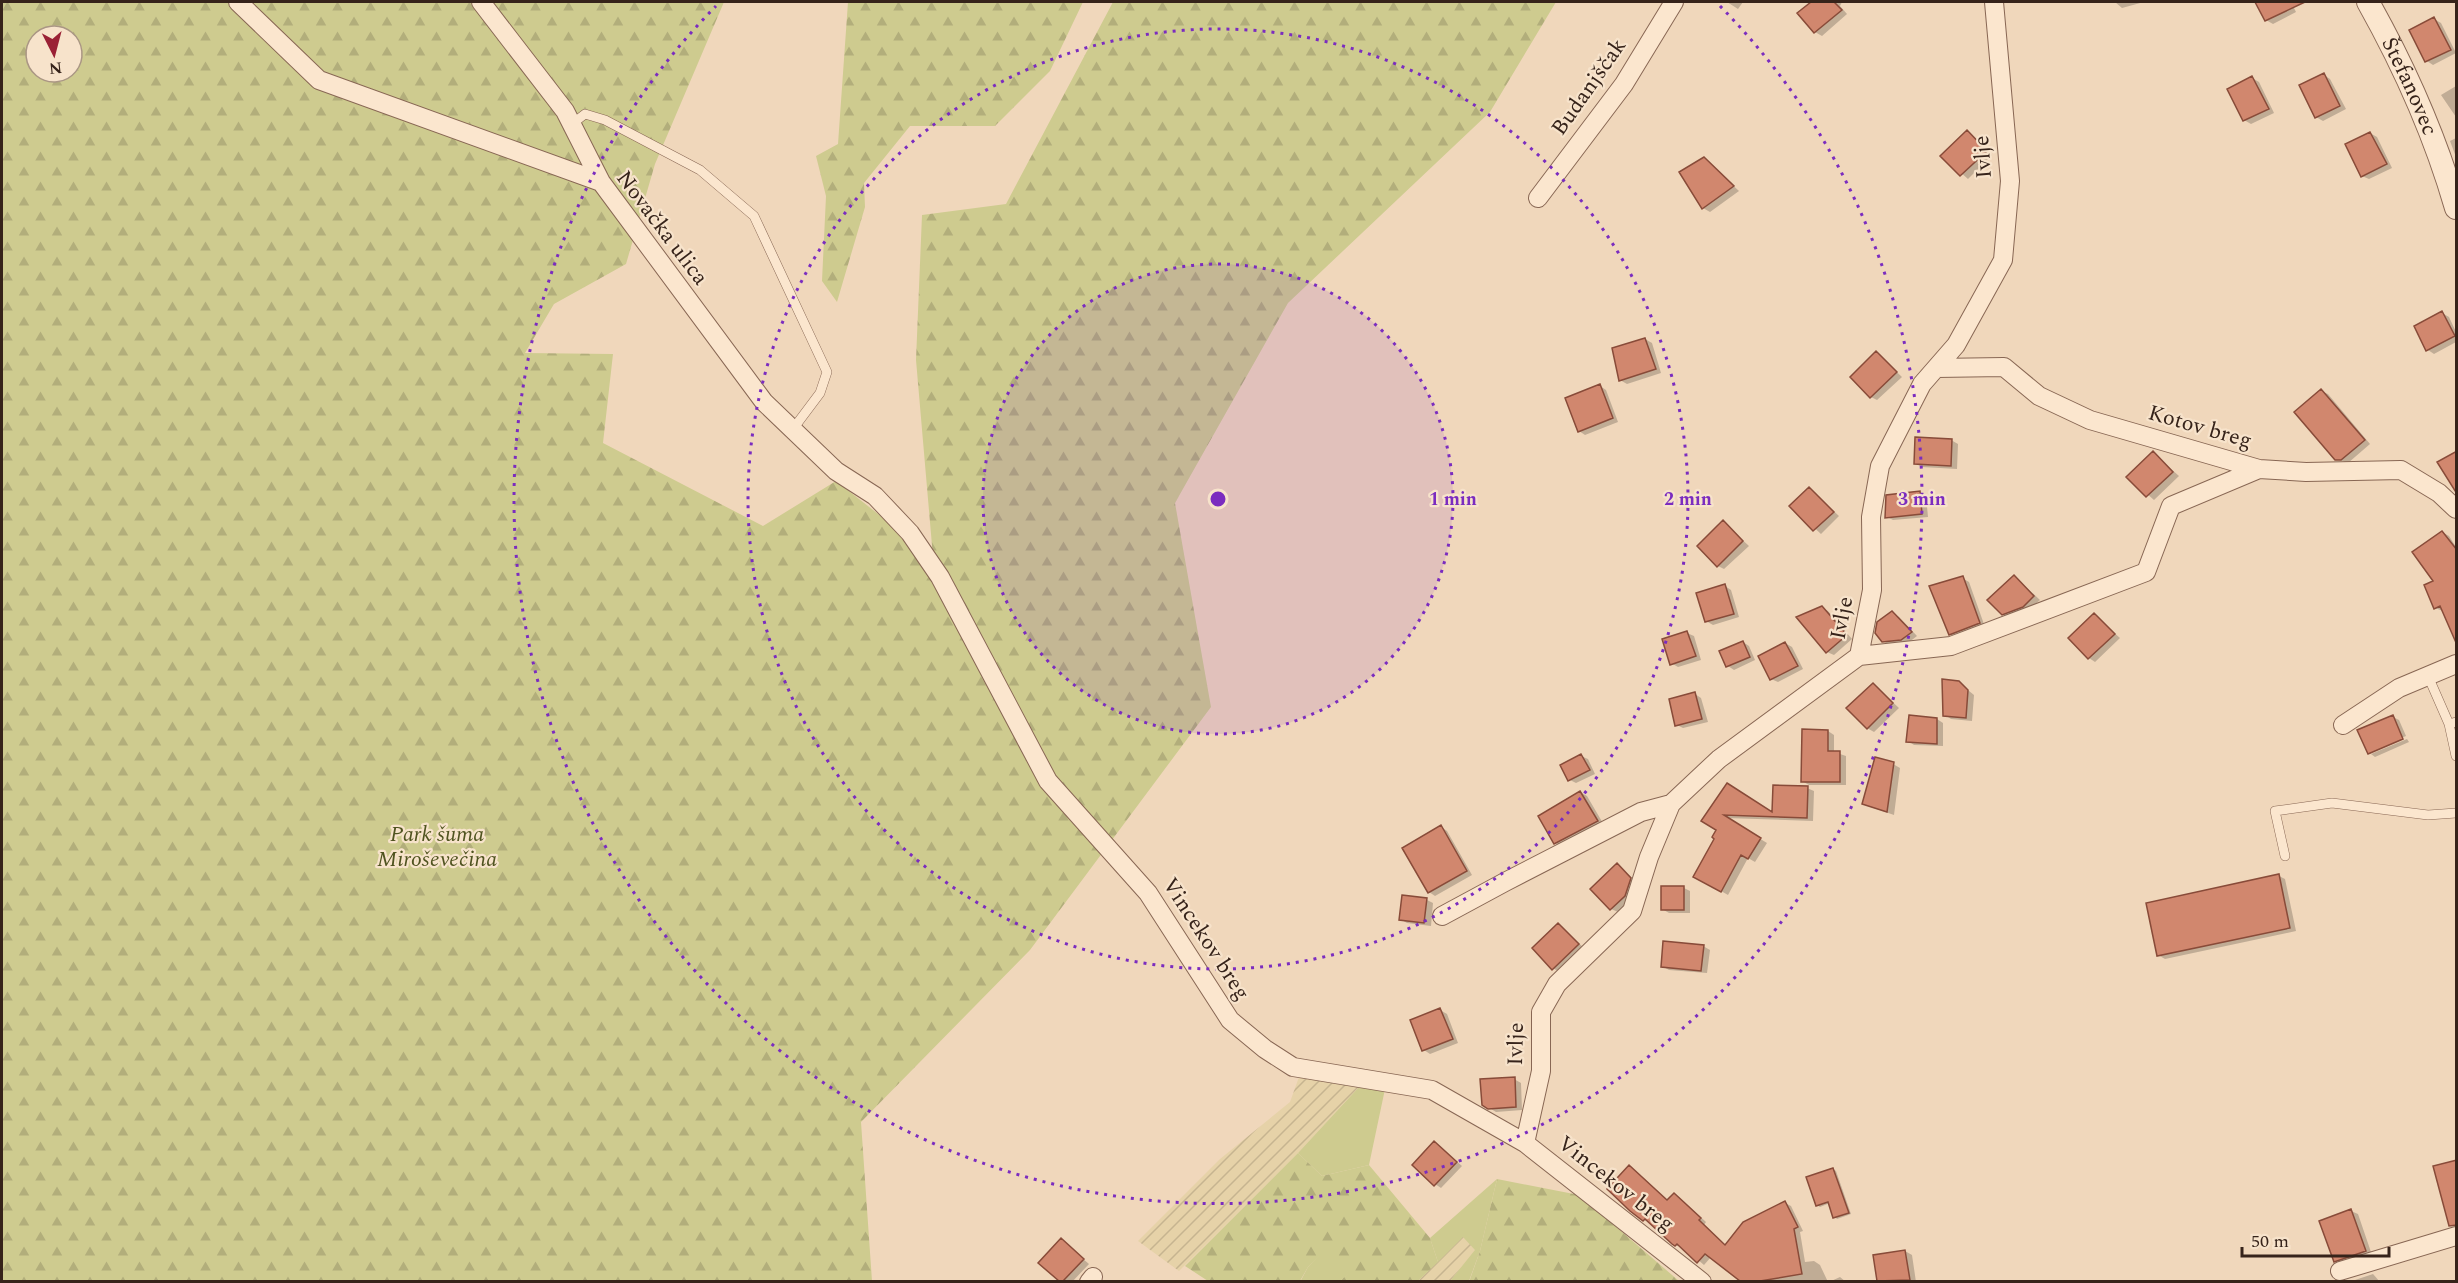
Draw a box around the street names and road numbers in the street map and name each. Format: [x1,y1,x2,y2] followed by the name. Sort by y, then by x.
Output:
[1543,31,1635,143] street label: Budanjščak
[2373,31,2446,140] street label: Štefanovec
[1965,134,2001,180] street label: Ivlje
[608,164,716,293] street label: Novačka ulica
[2144,396,2256,458] street label: Kotov breg
[1822,594,1862,642] street label: Ivlje
[1154,871,1258,1007] street label: Vincekov breg
[1499,1022,1533,1066] street label: Ivlje
[1550,1128,1682,1240] street label: Vincekov breg

